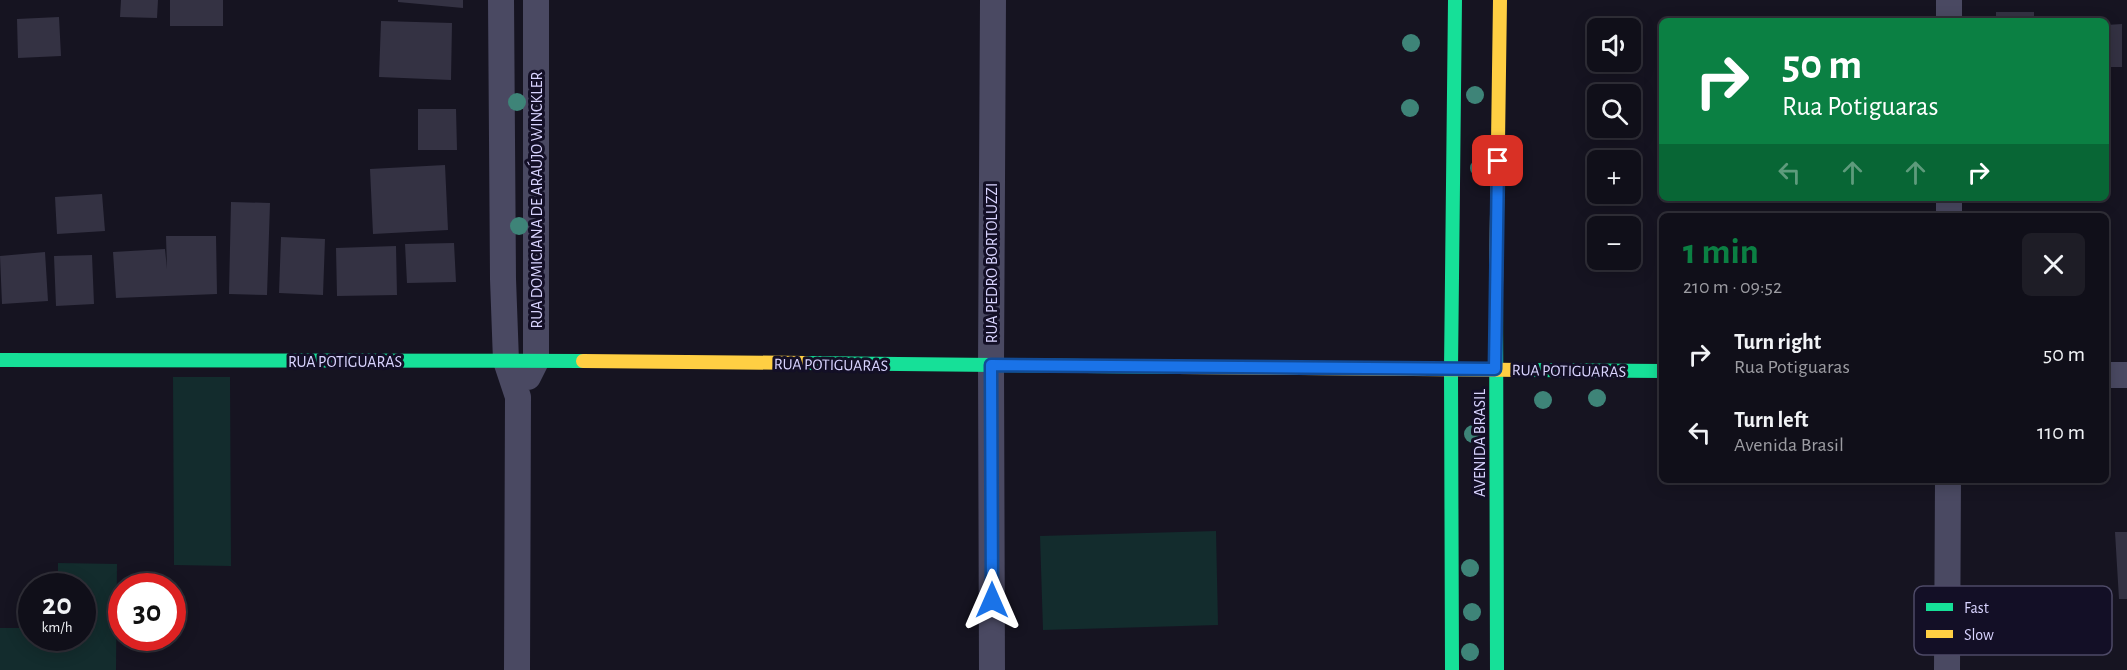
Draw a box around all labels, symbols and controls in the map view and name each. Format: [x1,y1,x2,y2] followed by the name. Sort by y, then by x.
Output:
[1587,18,1641,270] map controls
[1587,18,1641,72] button: sound
[1683,42,1761,120] icon: right
[1782,44,1862,86] text: 50 m
[527,71,545,328] street label: RUA DOMICIANA DE ARAÚJO WINCKLER
[1587,84,1641,138] button: search
[1782,93,1939,120] text: Rua Potiguaras
[1472,135,1523,186] pin
[1481,144,1514,177] icon: arrive
[1587,150,1641,204] button: +
[1773,156,1806,189] icon: left
[1836,156,1869,189] icon: ahead
[1899,156,1932,189] icon: ahead
[1962,156,1995,189] icon: right
[984,183,1000,343] street label: RUA PEDRO BORTOLUZZI
[1587,216,1641,270] button: −
[2022,233,2085,296] button: close
[1683,234,1759,270] text: 1 min
[1683,277,1782,297] text: 210 m · 09:52
[1734,331,1821,353] text: Turn right
[1683,338,1716,371] icon: right
[2043,343,2085,365] text: 50 m
[288,354,402,370] street label: RUA POTIGUARAS
[774,356,888,374] street label: RUA POTIGUARAS
[1734,357,1850,377] text: Rua Potiguaras
[1512,362,1626,380] street label: RUA POTIGUARAS
[1472,389,1488,497] street label: AVENIDA BRASIL
[1734,409,1808,431] text: Turn left
[1683,416,1716,449] icon: left
[2037,421,2085,443] text: 110 m
[1734,435,1844,455] text: Avenida Brasil
[960,568,1024,632] position arrow
[108,573,186,651] speed limit sign: 30
[1914,586,2112,655] legend
[42,590,72,620] text: 20
[1964,600,1989,616] text: Fast
[42,620,72,635] text: km/h
[1964,627,1994,643] text: Slow

